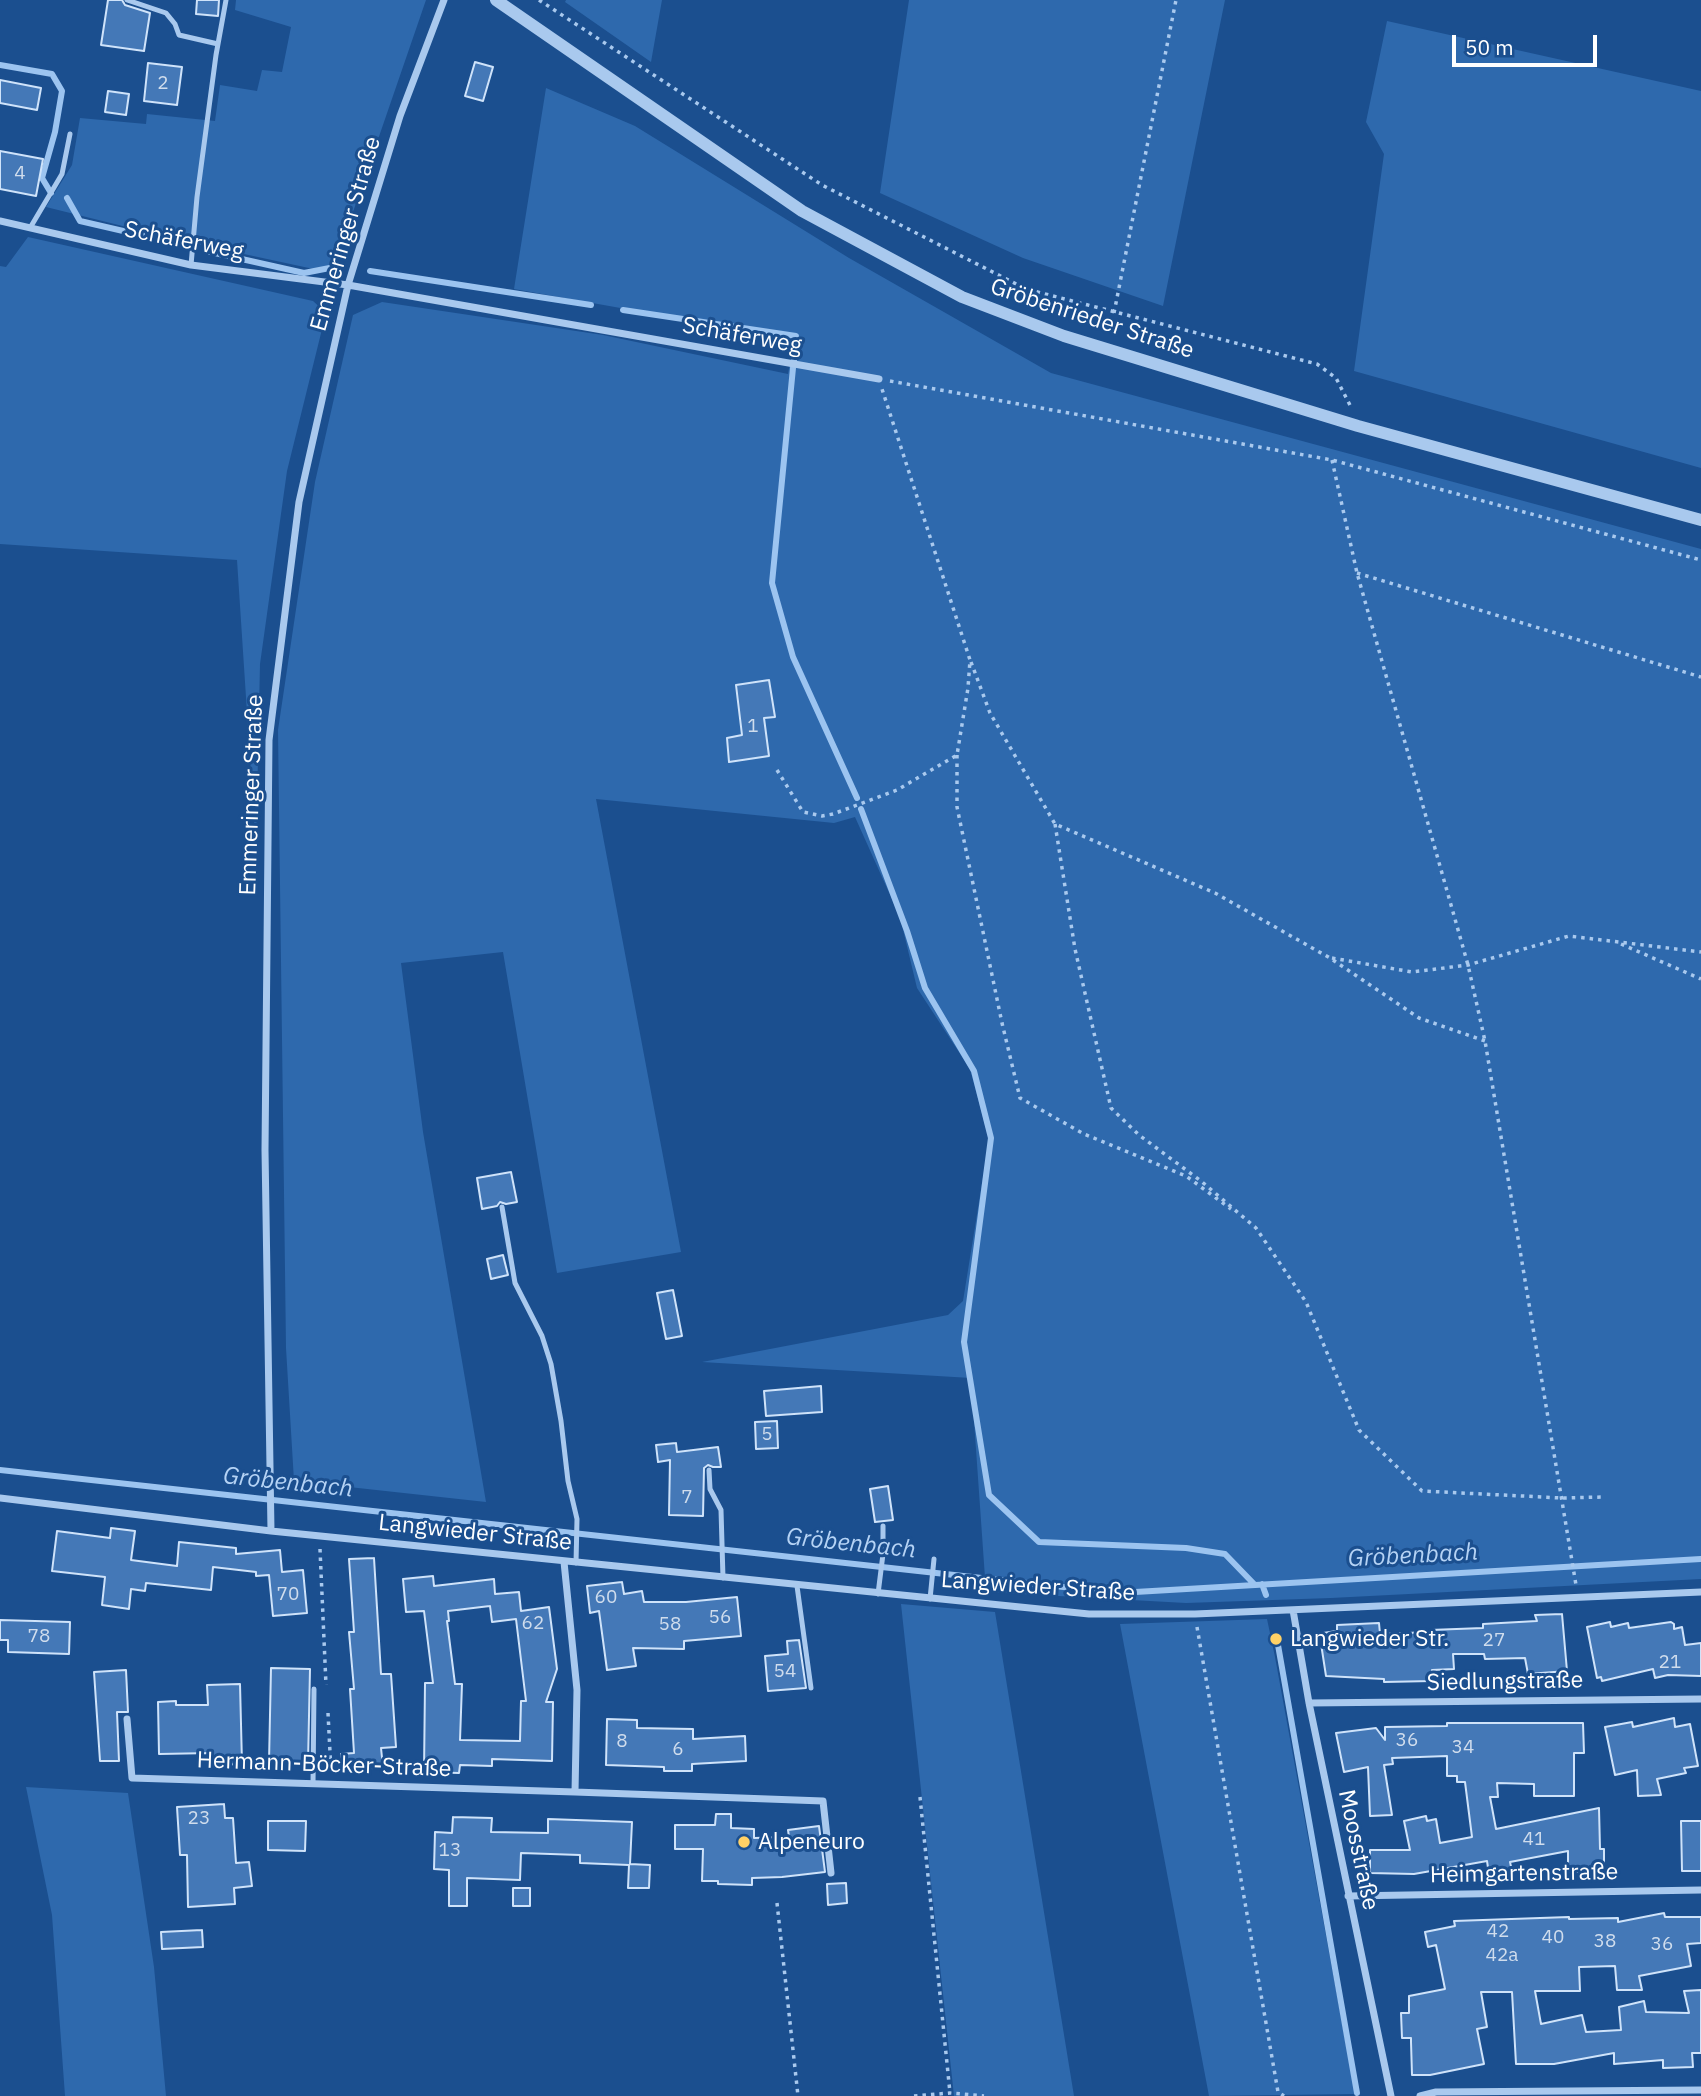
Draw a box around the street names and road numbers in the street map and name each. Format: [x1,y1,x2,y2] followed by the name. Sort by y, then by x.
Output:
[305,133,387,335] street label: Emmeringer Straße
[122,216,246,266] street label: Schäferweg
[987,273,1197,365] street label: Gröbenrieder Straße
[680,312,804,360] street label: Schäferweg
[235,694,269,896] street label: Emmeringer Straße
[377,1509,573,1557] street label: Langwieder Straße
[940,1566,1136,1608] street label: Langwieder Straße
[1426,1667,1584,1697] street label: Siedlungstraße
[196,1747,452,1783] street label: Hermann-Böcker-Straße
[1332,1787,1384,1913] street label: Moosstraße
[1430,1859,1618,1889] street label: Heimgartenstraße

